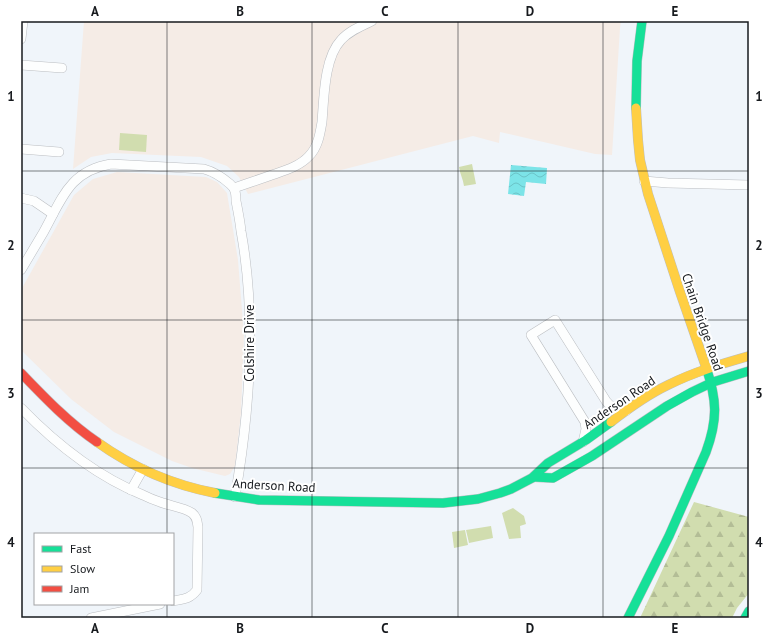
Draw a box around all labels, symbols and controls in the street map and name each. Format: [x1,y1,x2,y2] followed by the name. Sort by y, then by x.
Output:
[91,3,99,20] text: A
[236,3,244,20] text: B
[381,3,389,20] text: C
[526,3,534,20] text: D
[672,3,679,20] text: E
[7,88,15,105] text: 1
[755,88,763,105] text: 1
[7,237,15,254] text: 2
[755,237,763,254] text: 2
[678,271,727,373] street label: Chain Bridge Road
[241,304,258,382] street label: Colshire Drive
[580,372,659,433] street label: Anderson Road
[7,385,15,402] text: 3
[755,385,763,402] text: 3
[232,475,316,496] street label: Anderson Road
[34,533,174,605] legend
[7,534,15,551] text: 4
[755,534,763,551] text: 4
[70,541,91,556] text: Fast
[70,561,95,576] text: Slow
[69,581,89,596] text: Jam
[91,620,99,637] text: A
[236,620,244,637] text: B
[381,620,389,637] text: C
[526,620,534,637] text: D
[672,620,679,637] text: E

